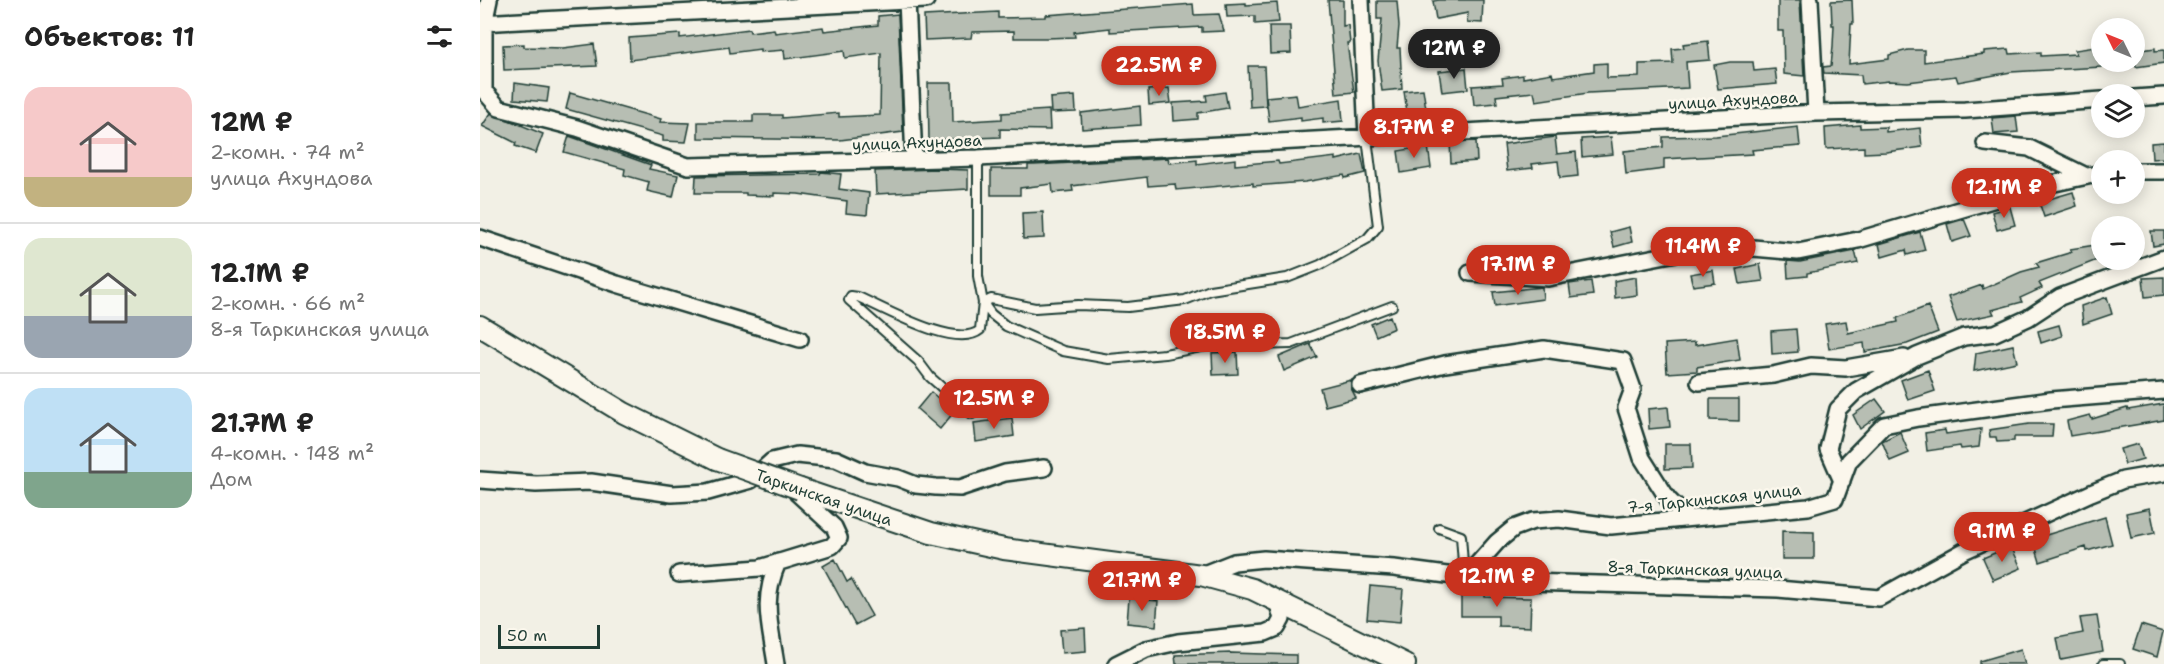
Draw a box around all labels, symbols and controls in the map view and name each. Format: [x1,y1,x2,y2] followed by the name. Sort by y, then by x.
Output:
[2091,18,2145,72] north arrow
[2091,18,2145,270] map controls
[24,19,195,54] text: Объектов: 11
[423,20,456,53] icon: filters
[1412,29,1496,80] pin: 12M ₽
[1422,35,1486,61] text: 12M ₽
[1104,46,1214,97] pin: 22.5M ₽
[1115,52,1203,78] text: 22.5M ₽
[2091,84,2145,138] button: layers
[1668,87,1799,114] street label: улица Ахундова
[210,104,293,139] text: 12M ₽
[1359,108,1469,159] pin: 8.17M ₽
[72,111,144,183] icon: home
[1373,114,1455,140] text: 8.17M ₽
[852,130,982,155] street label: улица Ахундова
[210,139,365,165] text: 2-комн. · 74 m²
[2091,150,2145,204] button: +
[210,165,373,191] text: улица Ахундова
[1949,168,2059,219] pin: 12.1M ₽
[1966,174,2042,200] text: 12.1M ₽
[2091,216,2145,270] button: −
[1648,227,1758,278] pin: 11.4M ₽
[1665,233,1741,259] text: 11.4M ₽
[1463,245,1573,296] pin: 17.1M ₽
[1480,251,1556,277] text: 17.1M ₽
[210,255,310,290] text: 12.1M ₽
[72,262,144,334] icon: home
[210,290,365,316] text: 2-комн. · 66 m²
[1170,313,1280,364] pin: 18.5M ₽
[210,316,429,342] text: 8-я Таркинская улица
[1184,319,1266,345] text: 18.5M ₽
[939,379,1049,430] pin: 12.5M ₽
[953,385,1035,411] text: 12.5M ₽
[210,405,314,440] text: 21.7M ₽
[72,412,144,484] icon: home
[210,440,374,466] text: 4-комн. · 148 m²
[753,464,895,531] street label: Таркинская улица
[210,466,252,492] text: Дом
[1626,479,1802,518] street label: 7-я Таркинская улица
[1953,512,2051,563] pin: 9.1M ₽
[1968,518,2036,544] text: 9.1M ₽
[1607,556,1783,583] street label: 8-я Таркинская улица
[1442,557,1552,608] pin: 12.1M ₽
[1087,561,1197,612] pin: 21.7M ₽
[1459,563,1535,589] text: 12.1M ₽
[1102,567,1182,593] text: 21.7M ₽
[498,622,600,650] scale bar
[507,625,547,646] text: 50 m

